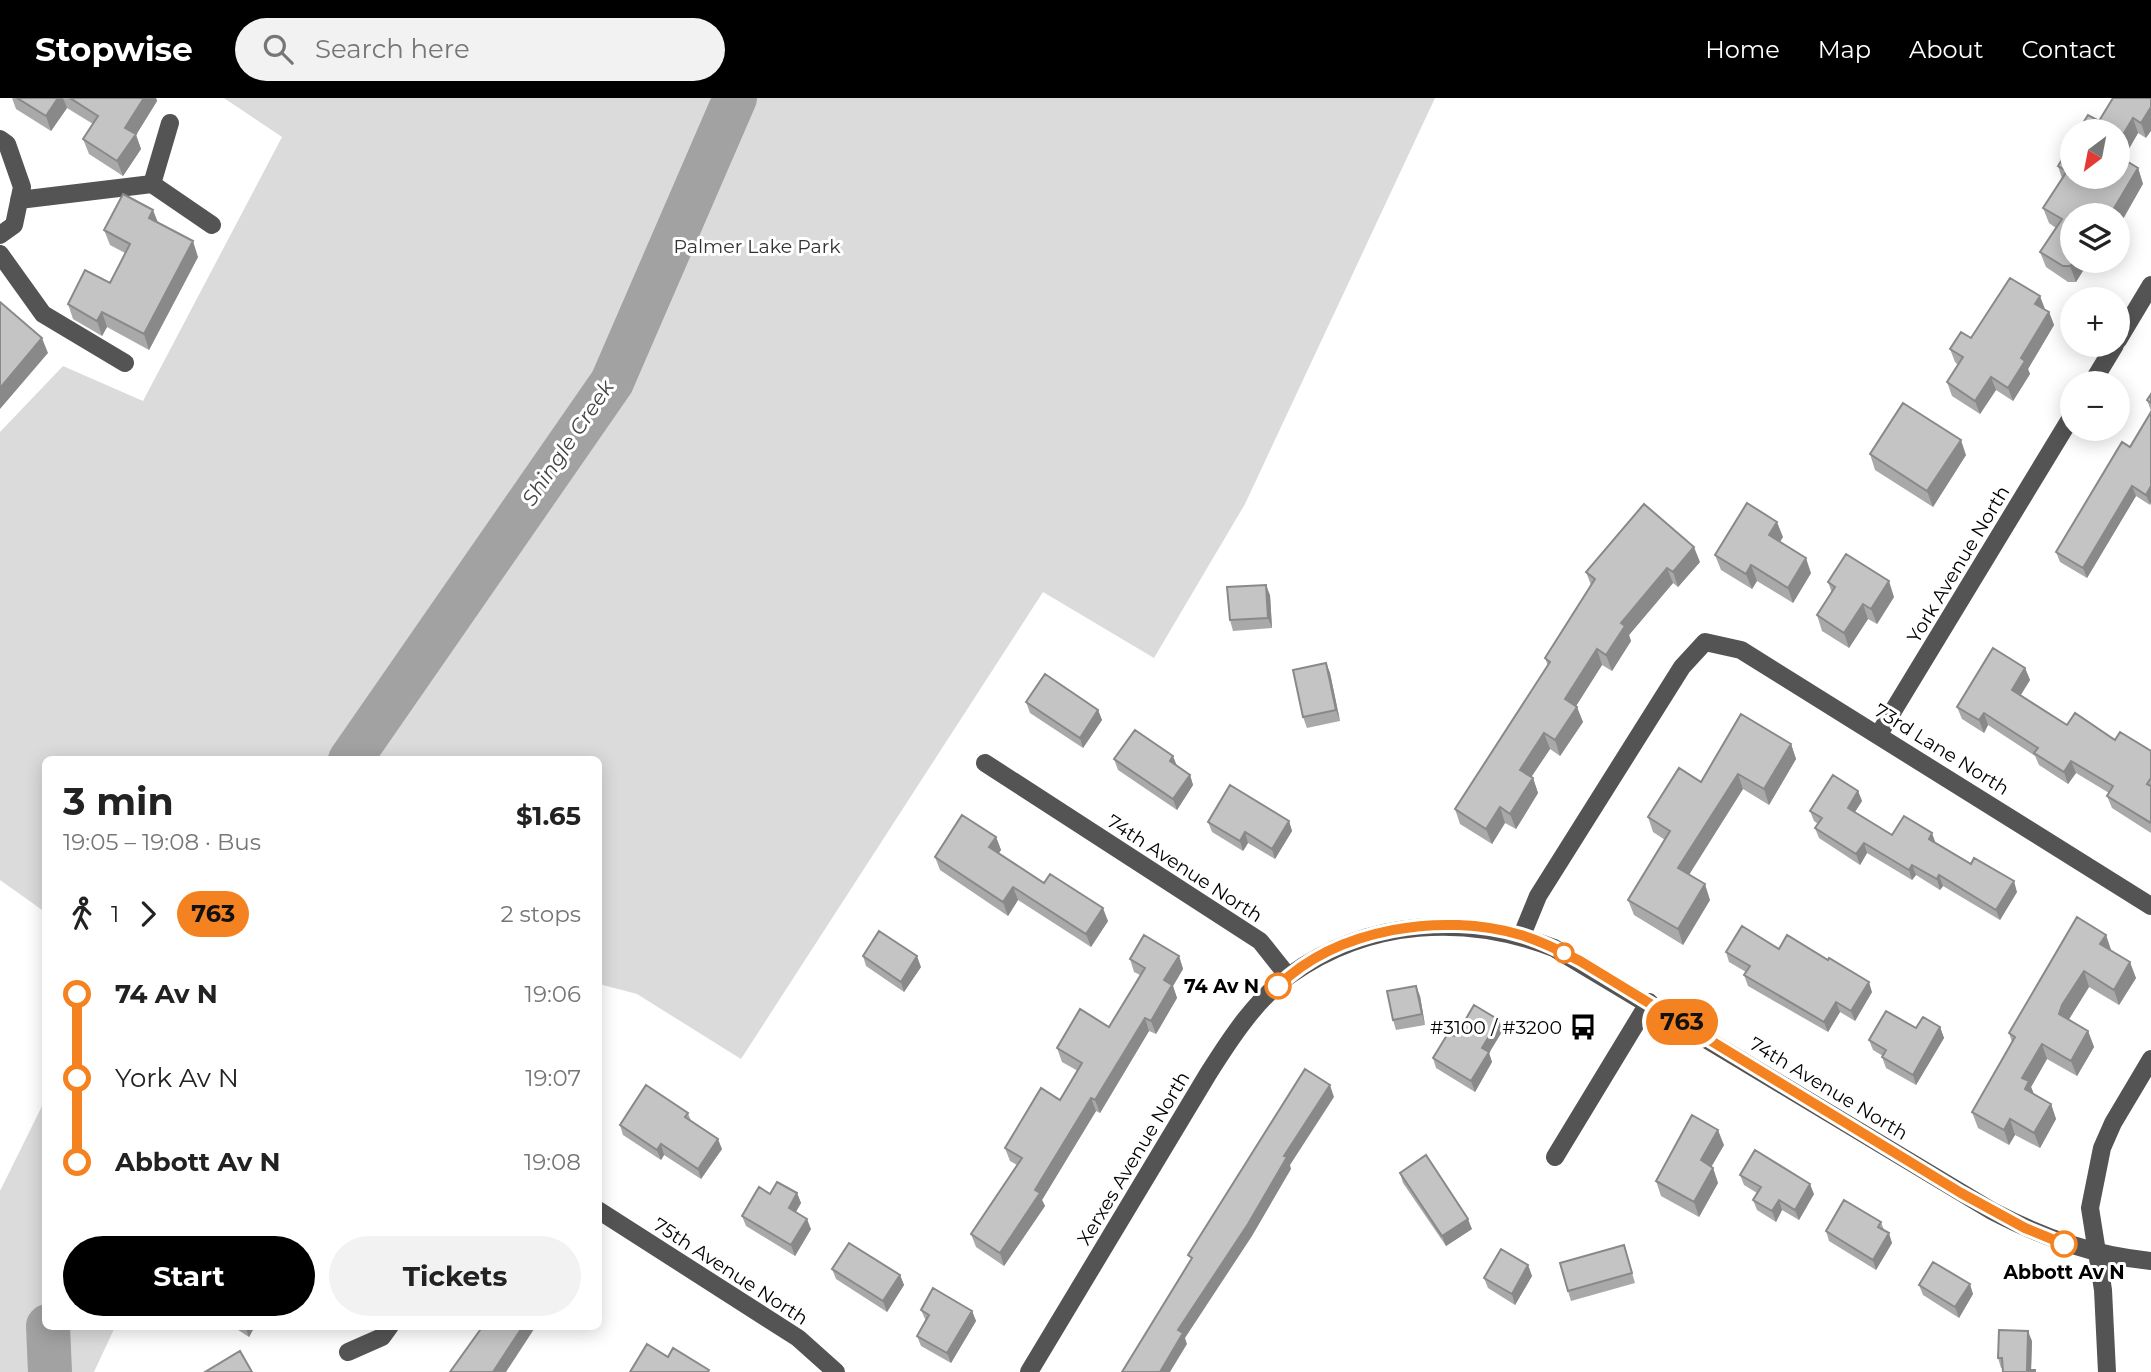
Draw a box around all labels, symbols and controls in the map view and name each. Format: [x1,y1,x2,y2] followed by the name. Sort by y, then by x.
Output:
[235,18,725,81] search box
[35,29,193,69] text: Stopwise
[259,30,297,68] icon: search
[315,33,470,65] text: Search here
[1705,35,1780,64] text: Home
[1818,35,1871,64] text: Map
[1909,35,1983,64] text: About
[2021,35,2116,64] text: Contact
[2060,119,2130,189] north arrow
[2060,119,2130,441] map controls
[2060,203,2130,273] button: layers
[673,235,841,258] park label: Palmer Lake Park
[2060,287,2130,357] button: +
[2060,371,2130,441] button: −
[516,374,620,510] water label: Shingle Creek
[1902,482,2014,647] street label: York Avenue North
[1870,699,2013,800] street label: 73rd Lane North
[63,778,174,825] text: 3 min
[516,800,581,832] text: $1.65
[1103,810,1267,927] street label: 74th Avenue North
[63,828,261,856] text: 19:05 – 19:08 · Bus
[63,895,101,933] icon: walk
[129,895,167,933] icon: forward
[191,899,235,928] text: 763
[111,900,119,928] text: 1
[501,900,581,928] text: 2 stops
[1554,943,1574,963] unlabelled marker
[1265,973,1291,999] marker: 74 Av N
[1184,975,1259,998] place label: 74 Av N
[115,978,218,1010] text: 74 Av N
[525,980,581,1008] text: 19:06
[1642,999,1722,1045] line badge: 763
[1660,1007,1704,1036] text: 763
[1568,1012,1598,1042] bus stop icon: #3100 / #3200
[1430,1016,1562,1039] place label: #3100 / #3200
[1745,1032,1912,1145] street label: 74th Avenue North
[115,1062,239,1094] text: York Av N
[525,1064,581,1092] text: 19:07
[1072,1067,1195,1249] street label: Xerxes Avenue North
[115,1146,281,1178] text: Abbott Av N
[524,1148,581,1176] text: 19:08
[649,1213,812,1330] street label: 75th Avenue North
[2051,1231,2077,1257] marker: Abbott Av N
[63,1236,315,1316] button: Start
[329,1236,581,1316] button: Tickets
[2002,1261,2125,1284] place label: Abbott Av N

